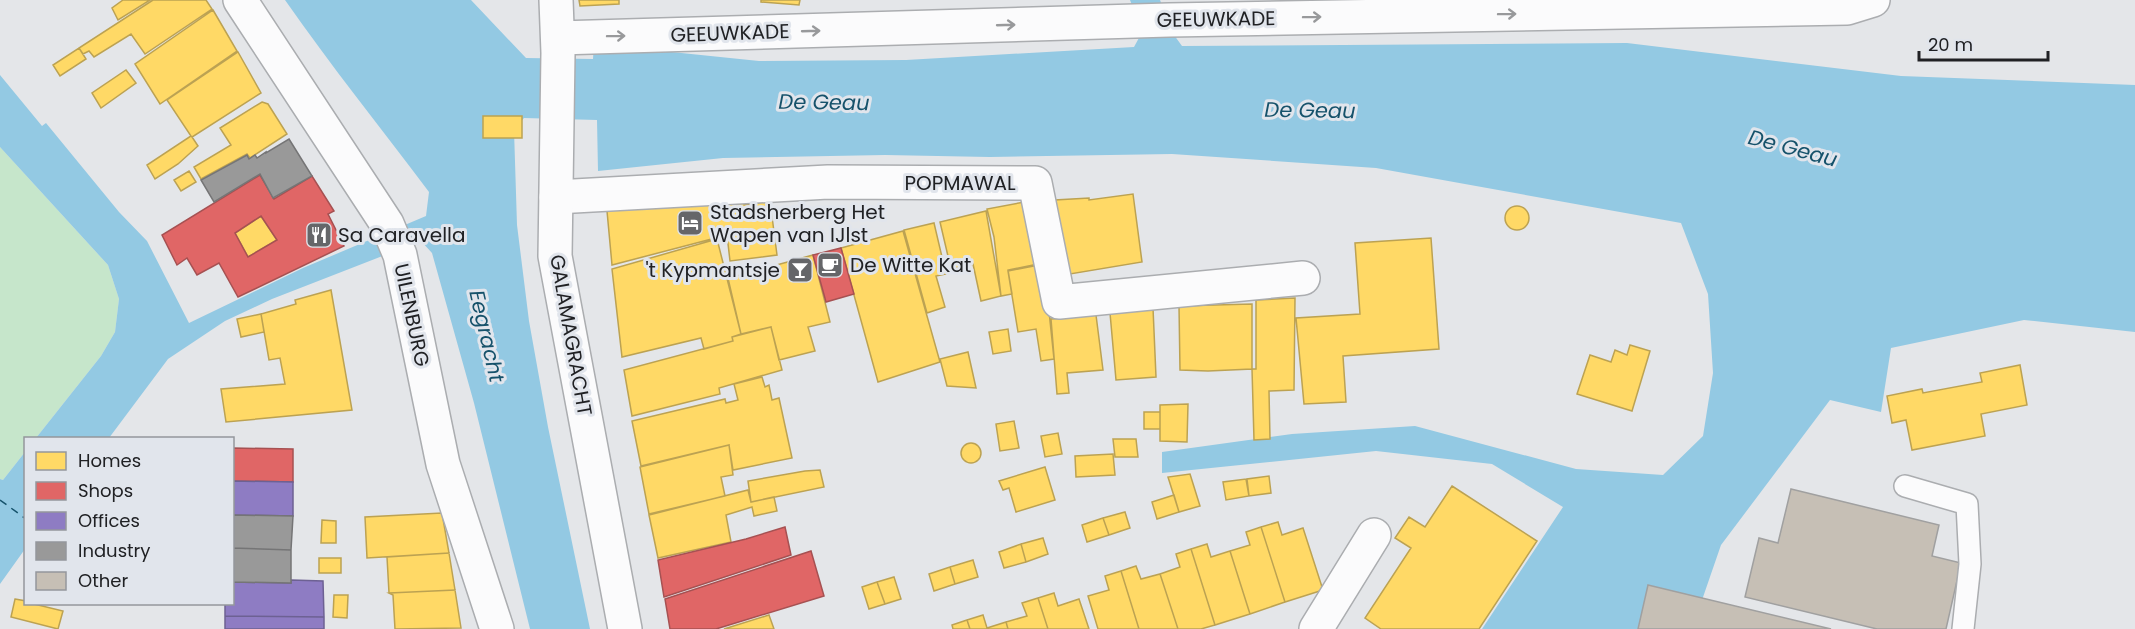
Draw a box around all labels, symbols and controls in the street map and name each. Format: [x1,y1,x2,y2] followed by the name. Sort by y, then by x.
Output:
[1156,4,1276,34] street label: GEEUWKADE
[1496,8,1516,20] one-way arrow
[1301,12,1321,23] one-way arrow
[670,17,790,49] street label: GEEUWKADE
[995,19,1015,31] one-way arrow
[1919,24,2048,62] scale bar
[800,25,820,37] one-way arrow
[605,31,625,42] one-way arrow
[1928,32,1973,57] text: 20 m
[778,87,870,117] water label: De Geau
[1264,95,1356,125] water label: De Geau
[1745,122,1841,174] water label: De Geau
[904,169,1016,197] street label: POPMAWAL
[710,198,885,249] place label: Stadsherberg Het Wapen van IJlst
[675,208,705,238] hotel icon: Stadsherberg Het Wapen van IJlst
[304,220,334,250] restaurant icon: Sa Caravella
[338,221,466,249] place label: Sa Caravella
[815,250,845,280] cafe icon: De Witte Kat
[850,251,971,279] place label: De Witte Kat
[543,252,599,418] street label: GALAMAGRACHT
[785,255,815,285] bar icon: 't Kypmantsje
[645,256,780,284] place label: 't Kypmantsje
[387,261,437,369] street label: UILENBURG
[462,287,512,385] water label: Eegracht
[24,437,234,605] legend
[78,448,141,473] text: Homes
[78,478,133,503] text: Shops
[78,508,140,533] text: Offices
[78,538,150,563] text: Industry
[78,568,128,593] text: Other

